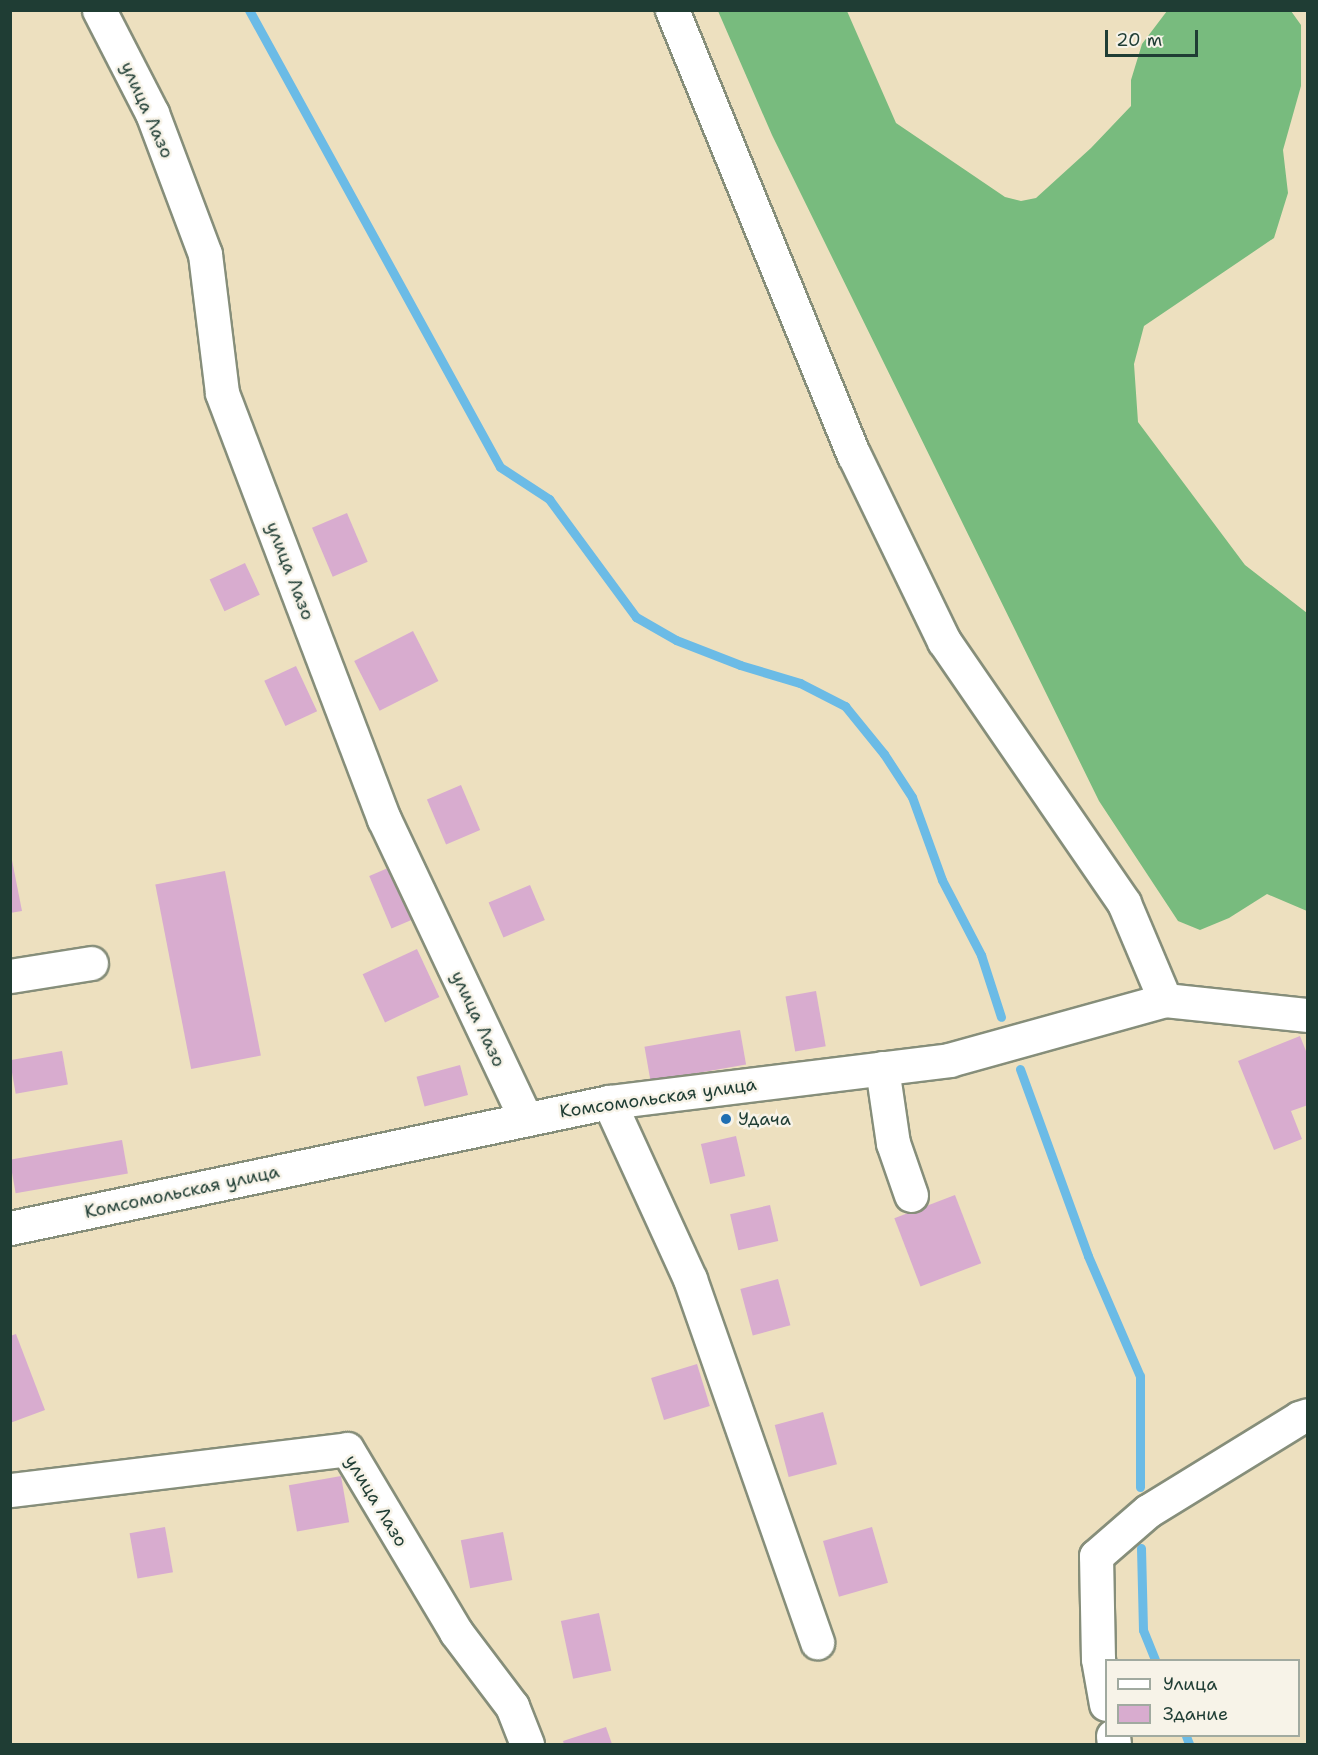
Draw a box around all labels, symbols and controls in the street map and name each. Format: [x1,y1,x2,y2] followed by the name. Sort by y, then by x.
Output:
[1108,18,1201,56] scale bar
[1116,28,1162,52] text: 20 m
[116,58,178,162] street label: улица Лазо
[261,519,319,623] street label: улица Лазо
[446,968,510,1070] street label: улица Лазо
[558,1073,758,1123] street label: Комсомольская улица
[738,1108,791,1130] place label: Удача
[719,1112,733,1126] marker: Удача
[83,1161,281,1223] street label: Комсомольская улица
[340,1451,412,1551] street label: улица Лазо
[1105,1659,1300,1737] legend
[1163,1672,1217,1696] text: Улица
[1163,1702,1228,1726] text: Здание

